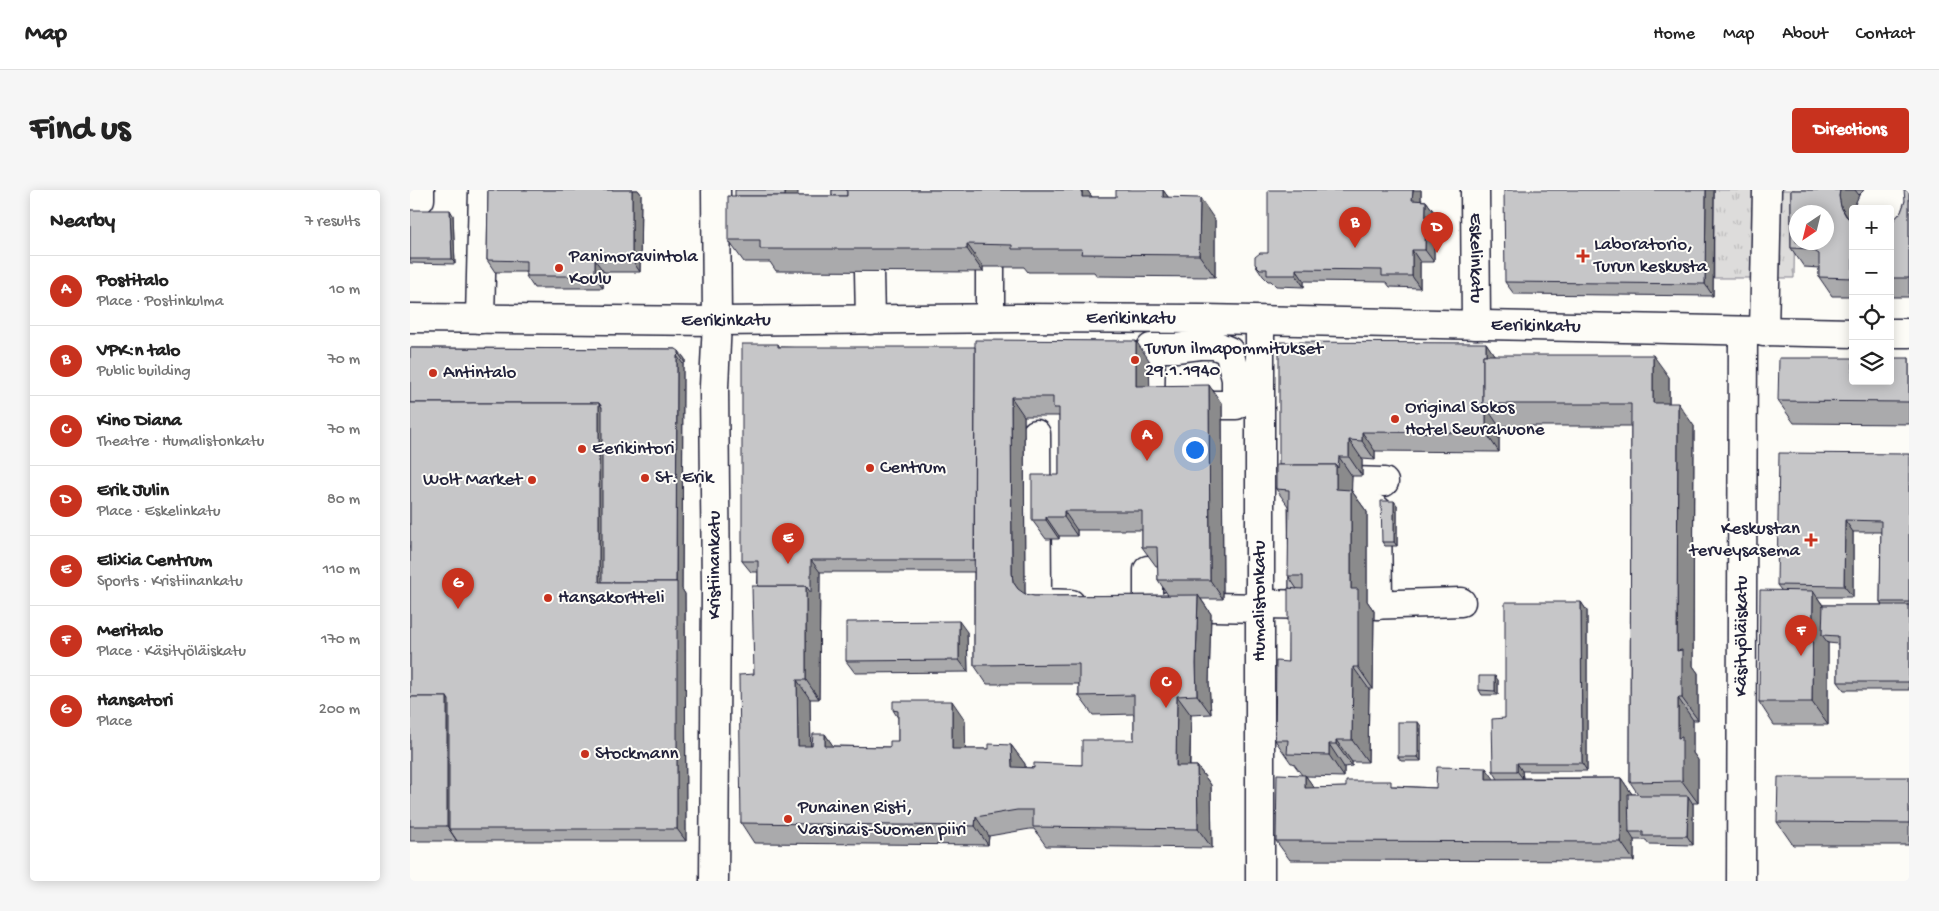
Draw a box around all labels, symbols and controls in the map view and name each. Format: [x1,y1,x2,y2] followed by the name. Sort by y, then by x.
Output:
[25,20,67,49] text: Map
[1653,24,1695,45] text: Home
[1723,24,1754,45] text: Map
[1782,24,1828,45] text: About
[1856,24,1914,45] text: Contact
[1792,108,1909,153] button: Directions
[30,110,130,151] text: Find us
[1789,205,1834,250] north arrow
[1849,205,1894,385] map controls
[1849,205,1894,250] button: +
[1339,207,1371,248] pin: B
[50,210,115,235] text: Nearby
[1421,212,1453,253] pin: D
[305,213,360,232] text: 7 results
[1464,213,1487,303] street label: Eskelinkatu
[1593,234,1709,279] place label: Laboratorio, Turun keskusta
[568,246,699,291] place label: Panimoravintola Koulu
[1576,249,1590,263] marker: Laboratorio, Turun keskusta
[1849,250,1894,295] button: −
[553,262,565,274] marker: Panimoravintola Koulu
[97,270,169,293] text: Postitalo
[61,281,71,300] text: A
[329,281,360,300] text: 10 m
[97,293,224,312] text: Place · Postinkulma
[1849,295,1894,340] button: locate
[1086,307,1176,330] street label: Eerikinkatu
[681,309,771,333] street label: Eerikinkatu
[1491,314,1581,339] street label: Eerikinkatu
[1144,338,1325,383] place label: Turun ilmapommitukset 29.1.1940
[97,340,180,363] text: VPK:n talo
[1849,340,1894,385] button: layers
[62,351,70,370] text: B
[327,351,360,370] text: 70 m
[1129,354,1141,366] marker: Turun ilmapommitukset 29.1.1940
[443,362,517,385] place label: Antintalo
[97,363,191,382] text: Public building
[427,367,439,379] marker: Antintalo
[1405,397,1545,442] place label: Original Sokos Hotel Seurahuone
[97,410,182,433] text: Kino Diana
[1389,413,1401,425] marker: Original Sokos Hotel Seurahuone
[1131,420,1163,461] pin: A
[62,421,70,440] text: C
[327,421,360,440] text: 70 m
[97,433,264,452] text: Theatre · Humalistonkatu
[1182,437,1208,463] your location
[592,438,675,461] place label: Eerikintori
[576,443,588,455] marker: Eerikintori
[880,457,947,480] place label: Centrum
[864,462,876,474] marker: Centrum
[655,467,715,490] place label: St. Erik
[423,469,524,492] place label: Wolt Market
[639,472,651,484] marker: St. Erik
[526,474,538,486] marker: Wolt Market
[97,480,169,503] text: Erik Julin
[61,491,71,510] text: D
[327,491,360,510] text: 80 m
[97,503,220,522] text: Place · Eskelinkatu
[704,511,727,619] street label: Kristiinankatu
[1688,518,1801,563] place label: Keskustan terveysasema
[772,523,804,564] pin: E
[1804,533,1818,547] marker: Keskustan terveysasema
[1249,540,1272,662] street label: Humalistonkatu
[97,550,212,573] text: Elixia Centrum
[61,561,71,580] text: E
[323,561,360,580] text: 110 m
[442,568,474,609] pin: G
[97,573,243,592] text: Sports · Kristiinankatu
[1730,575,1754,696] street label: Käsityöläiskatu
[558,587,665,610] place label: Hansakortteli
[542,592,554,604] marker: Hansakortteli
[1785,615,1817,656] pin: F
[97,620,163,643] text: Meritalo
[62,631,70,650] text: F
[321,631,360,650] text: 170 m
[97,643,246,662] text: Place · Käsityöläiskatu
[1150,667,1182,708] pin: C
[97,690,173,713] text: Hansatori
[61,701,71,720] text: G
[319,701,360,720] text: 200 m
[97,713,132,732] text: Place
[595,743,678,766] place label: Stockmann
[579,748,591,760] marker: Stockmann
[797,797,966,842] place label: Punainen Risti, Varsinais-Suomen piiri
[782,813,794,825] marker: Punainen Risti, Varsinais-Suomen piiri

